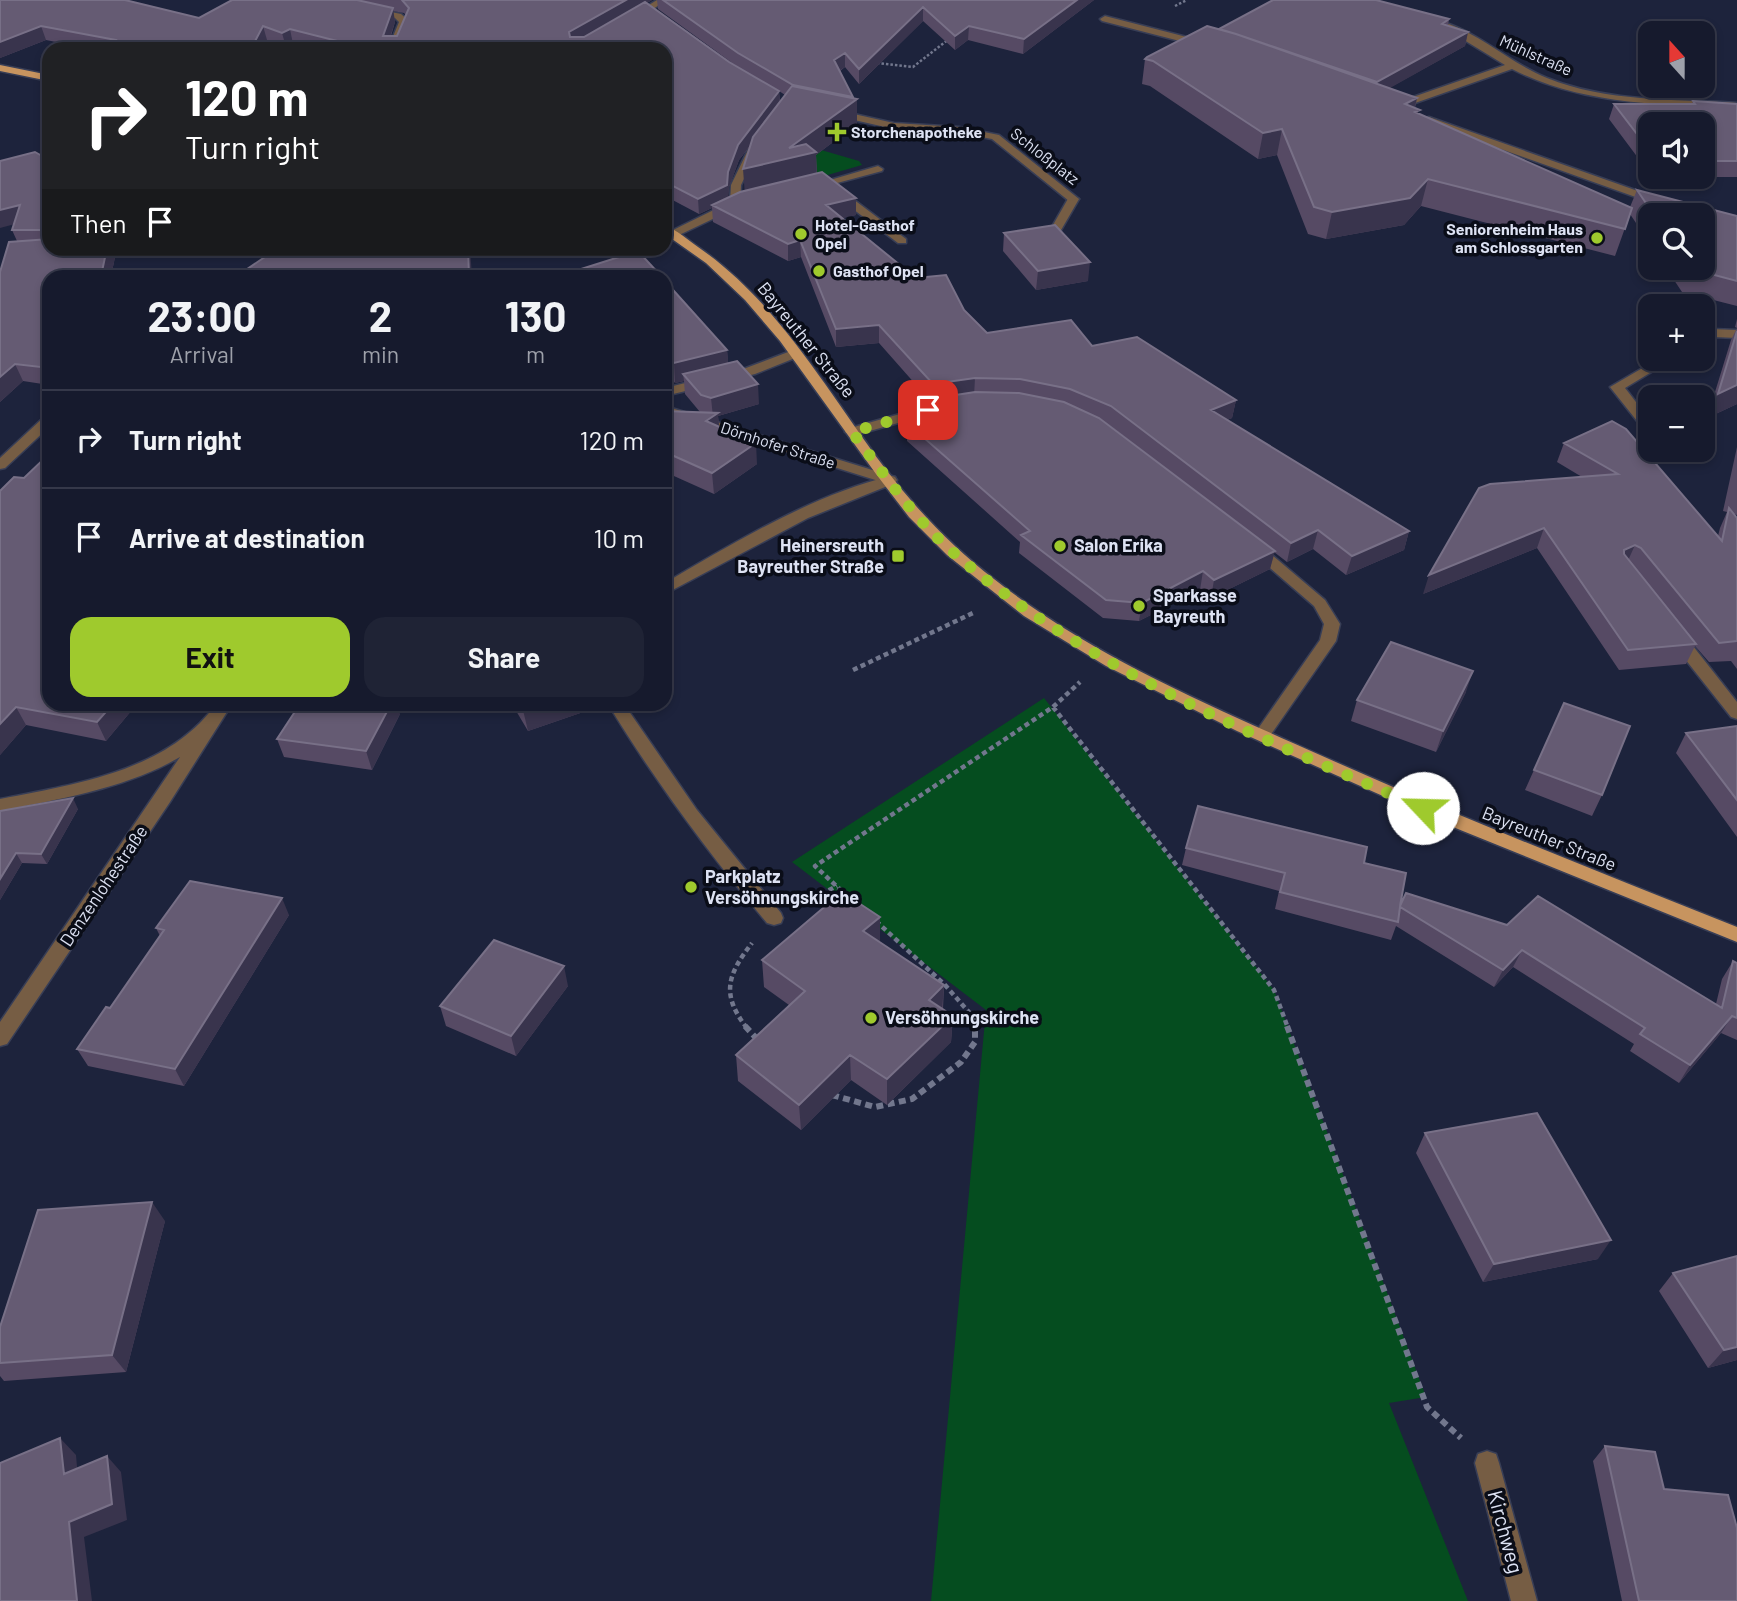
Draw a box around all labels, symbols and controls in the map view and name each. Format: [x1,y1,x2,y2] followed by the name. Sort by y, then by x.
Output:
[1638,21,1715,98] north arrow
[1638,21,1715,462] map controls
[1497,30,1575,79] street label: Mühlstraße
[185,67,308,126] text: 120 m
[70,70,161,161] icon: right
[1638,112,1715,189] button: sound
[851,122,983,141] place label: Storchenapotheke
[1007,123,1083,188] street label: Schloßplatz
[829,124,845,140] marker: Storchenapotheke
[185,127,320,165] text: Turn right
[141,203,179,241] icon: arrive
[1638,203,1715,280] button: search
[70,207,127,238] text: Then
[815,215,915,252] place label: Hotel-Gasthof Opel
[1446,219,1583,256] place label: Seniorenheim Haus am Schlossgarten
[793,226,809,242] marker: Hotel-Gasthof Opel
[1589,230,1605,246] marker: Seniorenheim Haus am Schlossgarten
[833,261,924,280] place label: Gasthof Opel
[811,263,827,279] marker: Gasthof Opel
[753,277,860,402] street label: Bayreuther Straße
[148,290,256,340] text: 23:00
[369,290,392,340] text: 2
[505,290,566,340] text: 130
[1638,294,1715,371] button: +
[170,340,234,368] text: Arrival
[362,340,399,368] text: min
[526,340,545,368] text: m
[898,380,958,440] pin
[1638,385,1715,462] button: −
[909,391,947,429] icon: arrive
[719,417,838,472] street label: Dörnhofer Straße
[70,420,108,458] icon: right
[129,424,242,455] text: Turn right
[580,424,644,455] text: 120 m
[70,518,108,556] icon: arrive
[129,522,365,553] text: Arrive at destination
[594,522,644,553] text: 10 m
[737,534,884,577] place label: Heinersreuth Bayreuther Straße
[1074,534,1163,556] place label: Salon Erika
[1052,538,1068,554] marker: Salon Erika
[890,548,906,564] marker: Heinersreuth Bayreuther Straße
[1153,584,1237,627] place label: Sparkasse Bayreuth
[1131,598,1147,614] marker: Sparkasse Bayreuth
[70,617,350,697] button: Exit
[364,617,644,697] button: Share
[1386,771,1460,845] position arrow
[1479,801,1620,875] street label: Bayreuther Straße
[55,821,152,950] street label: Denzenlohestraße
[705,865,859,908] place label: Parkplatz Versöhnungskirche
[683,879,699,895] marker: Parkplatz Versöhnungskirche
[885,1006,1039,1028] place label: Versöhnungskirche
[863,1010,879,1026] marker: Versöhnungskirche
[1483,1487,1530,1576] street label: Kirchweg

